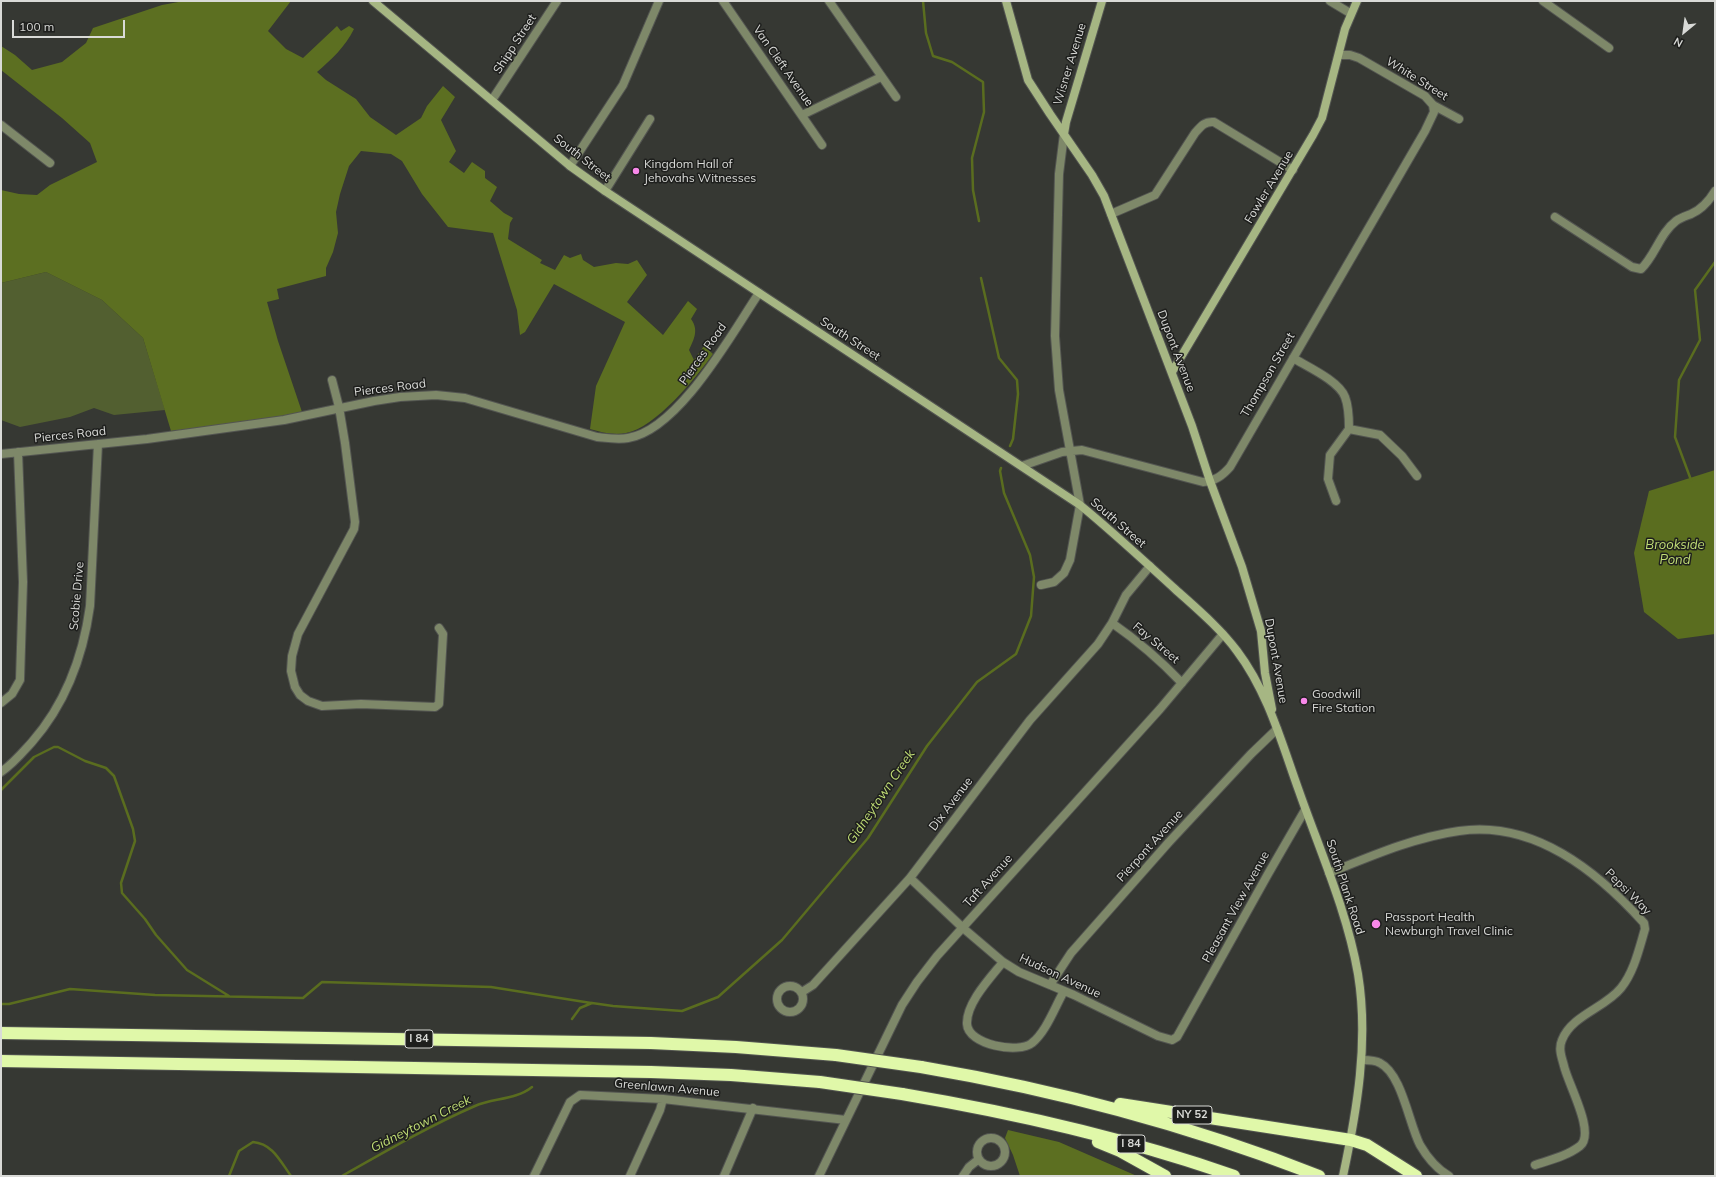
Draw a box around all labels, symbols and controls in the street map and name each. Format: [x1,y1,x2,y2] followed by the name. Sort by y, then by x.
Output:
[14,12,127,38] scale bar
[490,12,540,76] street label: Shipp Street
[1664,12,1704,52] north arrow
[19,19,54,34] text: 100 m
[1051,21,1089,107] street label: Wisner Avenue
[750,23,816,109] street label: Van Cleft Avenue
[1671,34,1685,51] text: N
[1383,54,1451,104] street label: White Street
[550,131,614,185] street label: South Street
[1242,148,1296,226] street label: Fowler Avenue
[644,157,756,185] place label: Kingdom Hall of Jehovahs Witnesses
[631,166,641,176] marker: Kingdom Hall of Jehovahs Witnesses
[1154,308,1198,394] street label: Dupont Avenue
[817,314,883,364] street label: South Street
[676,320,730,388] street label: Pierces Road
[1238,330,1298,420] street label: Thompson Street
[353,376,427,400] street label: Pierces Road
[33,424,107,446] street label: Pierces Road
[1087,495,1149,551] street label: South Street
[1645,537,1705,568] water label: Brookside Pond
[67,561,87,631] street label: Scobie Drive
[1261,617,1291,705] street label: Dupont Avenue
[1130,619,1182,667] street label: Fay Street
[1312,687,1375,715] place label: Goodwill Fire Station
[1299,696,1309,706] marker: Goodwill Fire Station
[844,747,918,847] water label: Gidneytown Creek
[926,774,976,834] street label: Dix Avenue
[1114,807,1186,885] street label: Pierpont Avenue
[1323,838,1367,936] street label: South Plank Road
[1199,849,1273,965] street label: Pleasant View Avenue
[960,851,1016,911] street label: Taft Avenue
[1602,866,1654,918] street label: Pepsi Way
[1385,910,1513,938] place label: Passport Health Newburgh Travel Clinic
[1370,918,1382,930] marker: Passport Health Newburgh Travel Clinic
[1017,951,1103,1001] street label: Hudson Avenue
[405,1030,433,1048] road number: I 84
[614,1076,720,1100] street label: Greenlawn Avenue
[368,1092,474,1156] water label: Gidneytown Creek
[1172,1106,1212,1124] road number: NY 52
[1117,1135,1145,1153] road number: I 84

